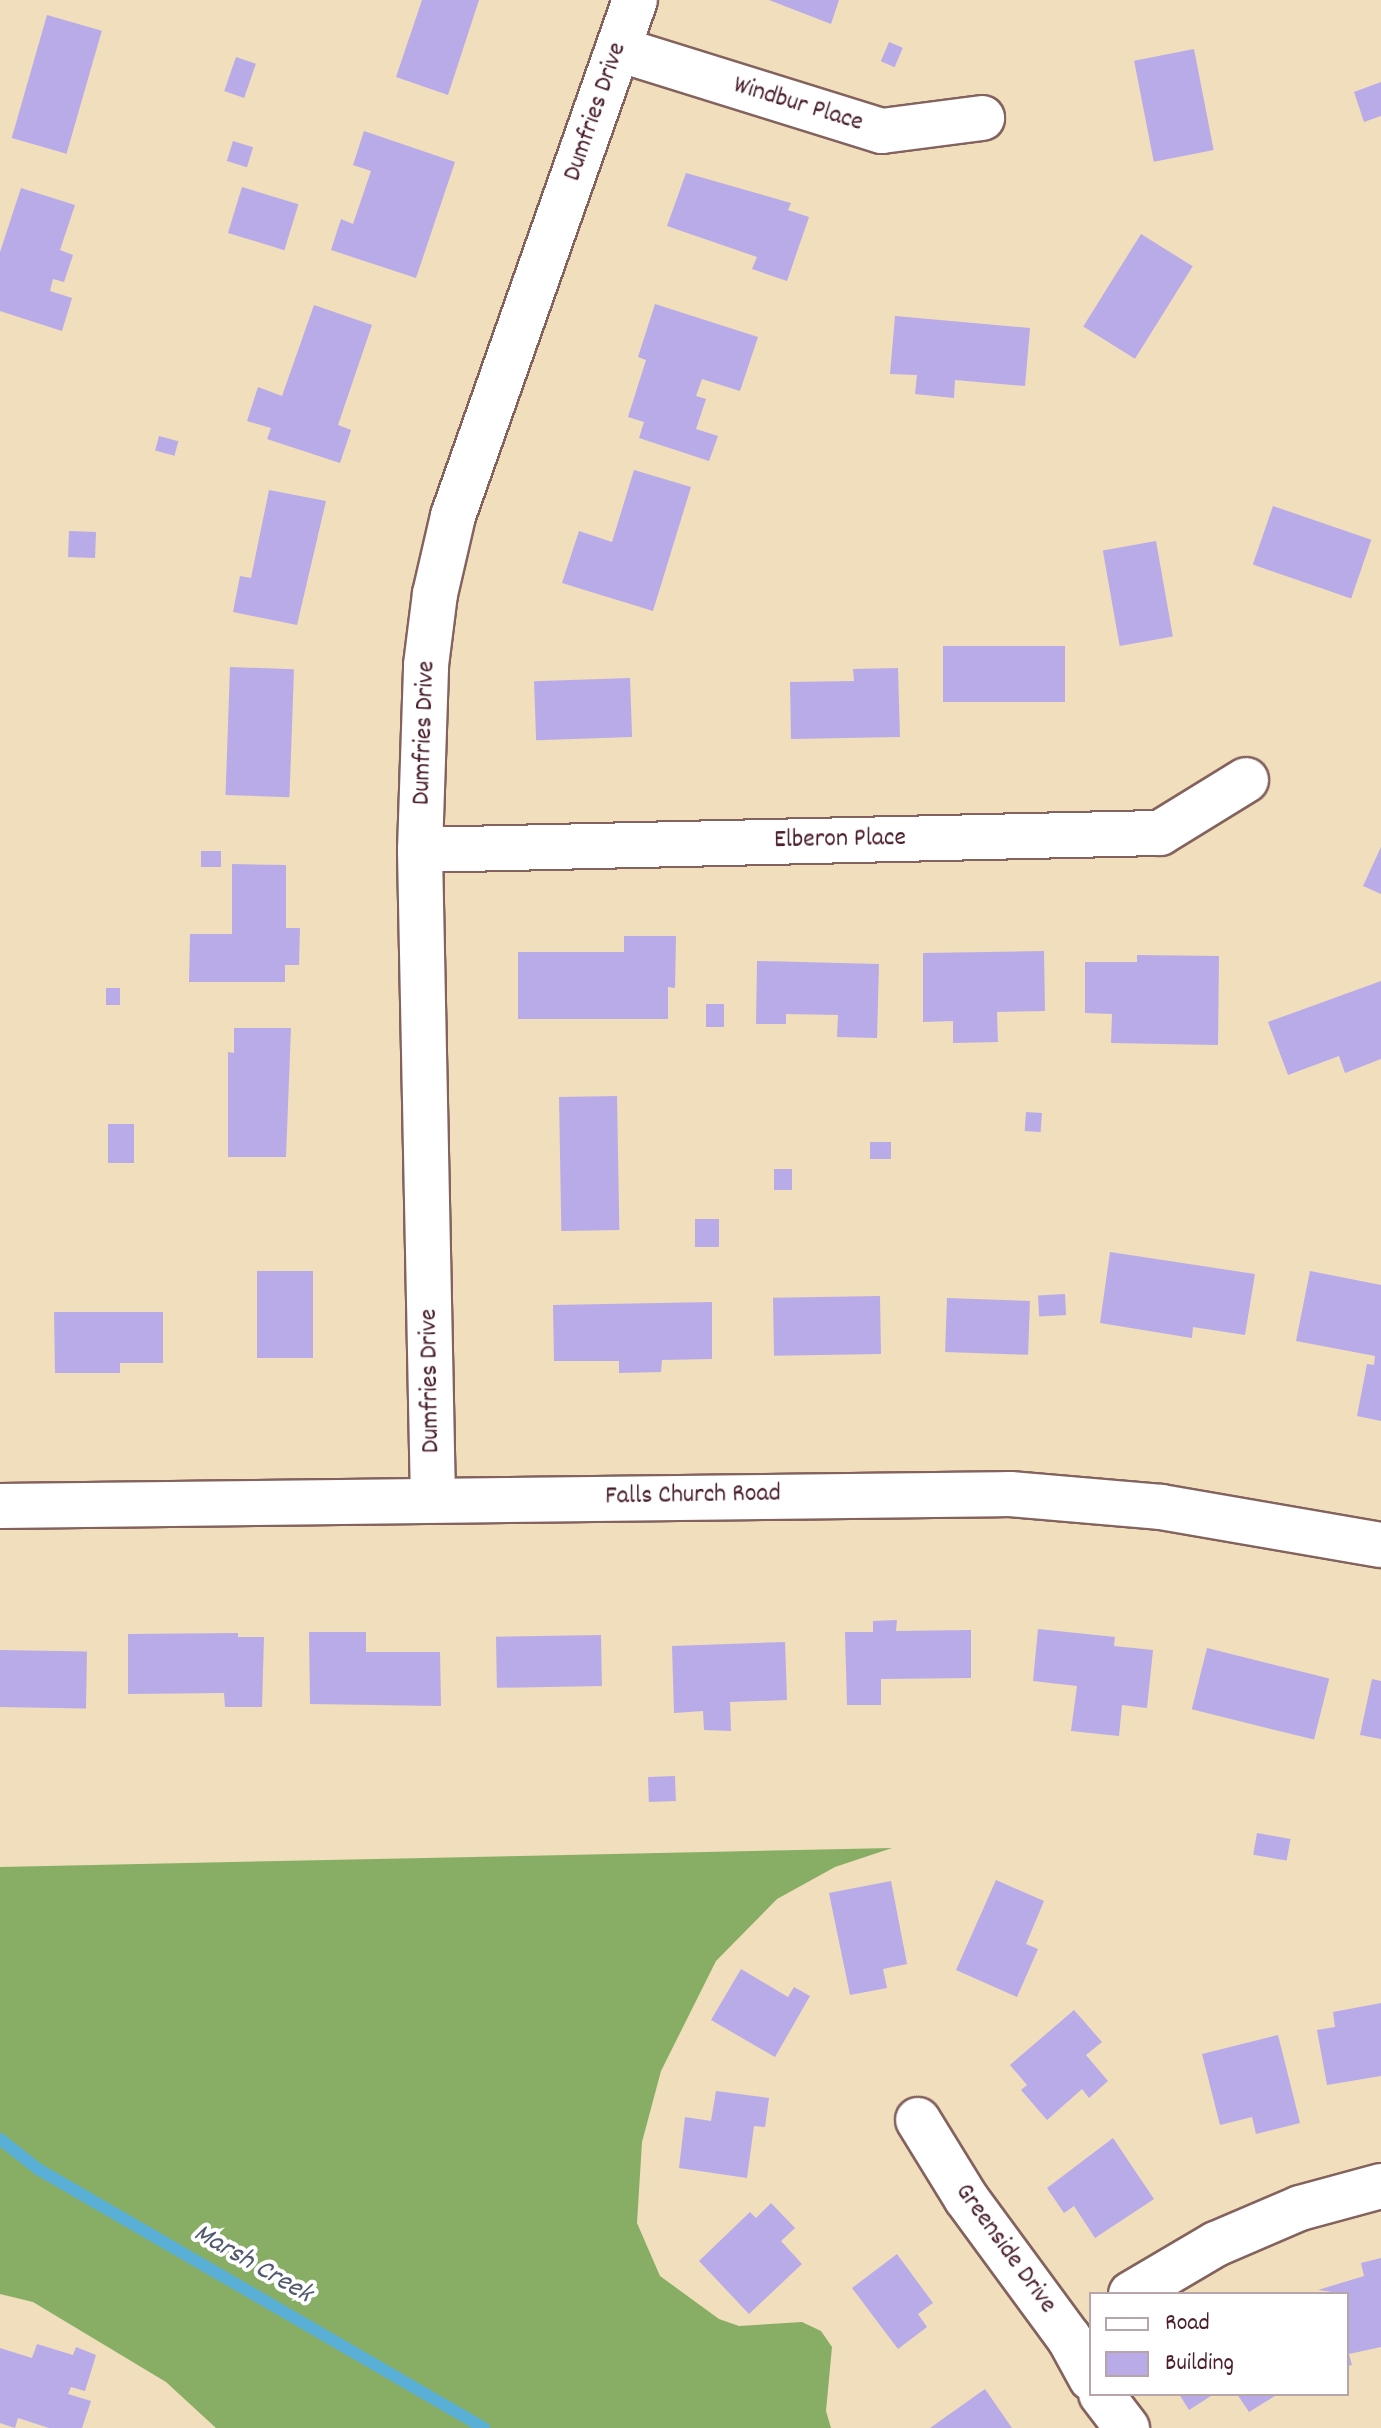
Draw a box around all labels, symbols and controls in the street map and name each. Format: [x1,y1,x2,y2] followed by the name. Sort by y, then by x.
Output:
[558,39,634,185] street label: Dumfries Drive
[729,70,867,140] street label: Windbur Place
[407,660,443,806] street label: Dumfries Drive
[774,823,906,857] street label: Elberon Place
[414,1308,448,1454] street label: Dumfries Drive
[605,1479,781,1513] street label: Falls Church Road
[947,2178,1063,2320] street label: Greenside Drive
[187,2218,317,2312] water label: Marsh Creek
[1089,2292,1349,2396] legend
[1165,2307,1210,2341] text: Road
[1165,2347,1234,2381] text: Building

